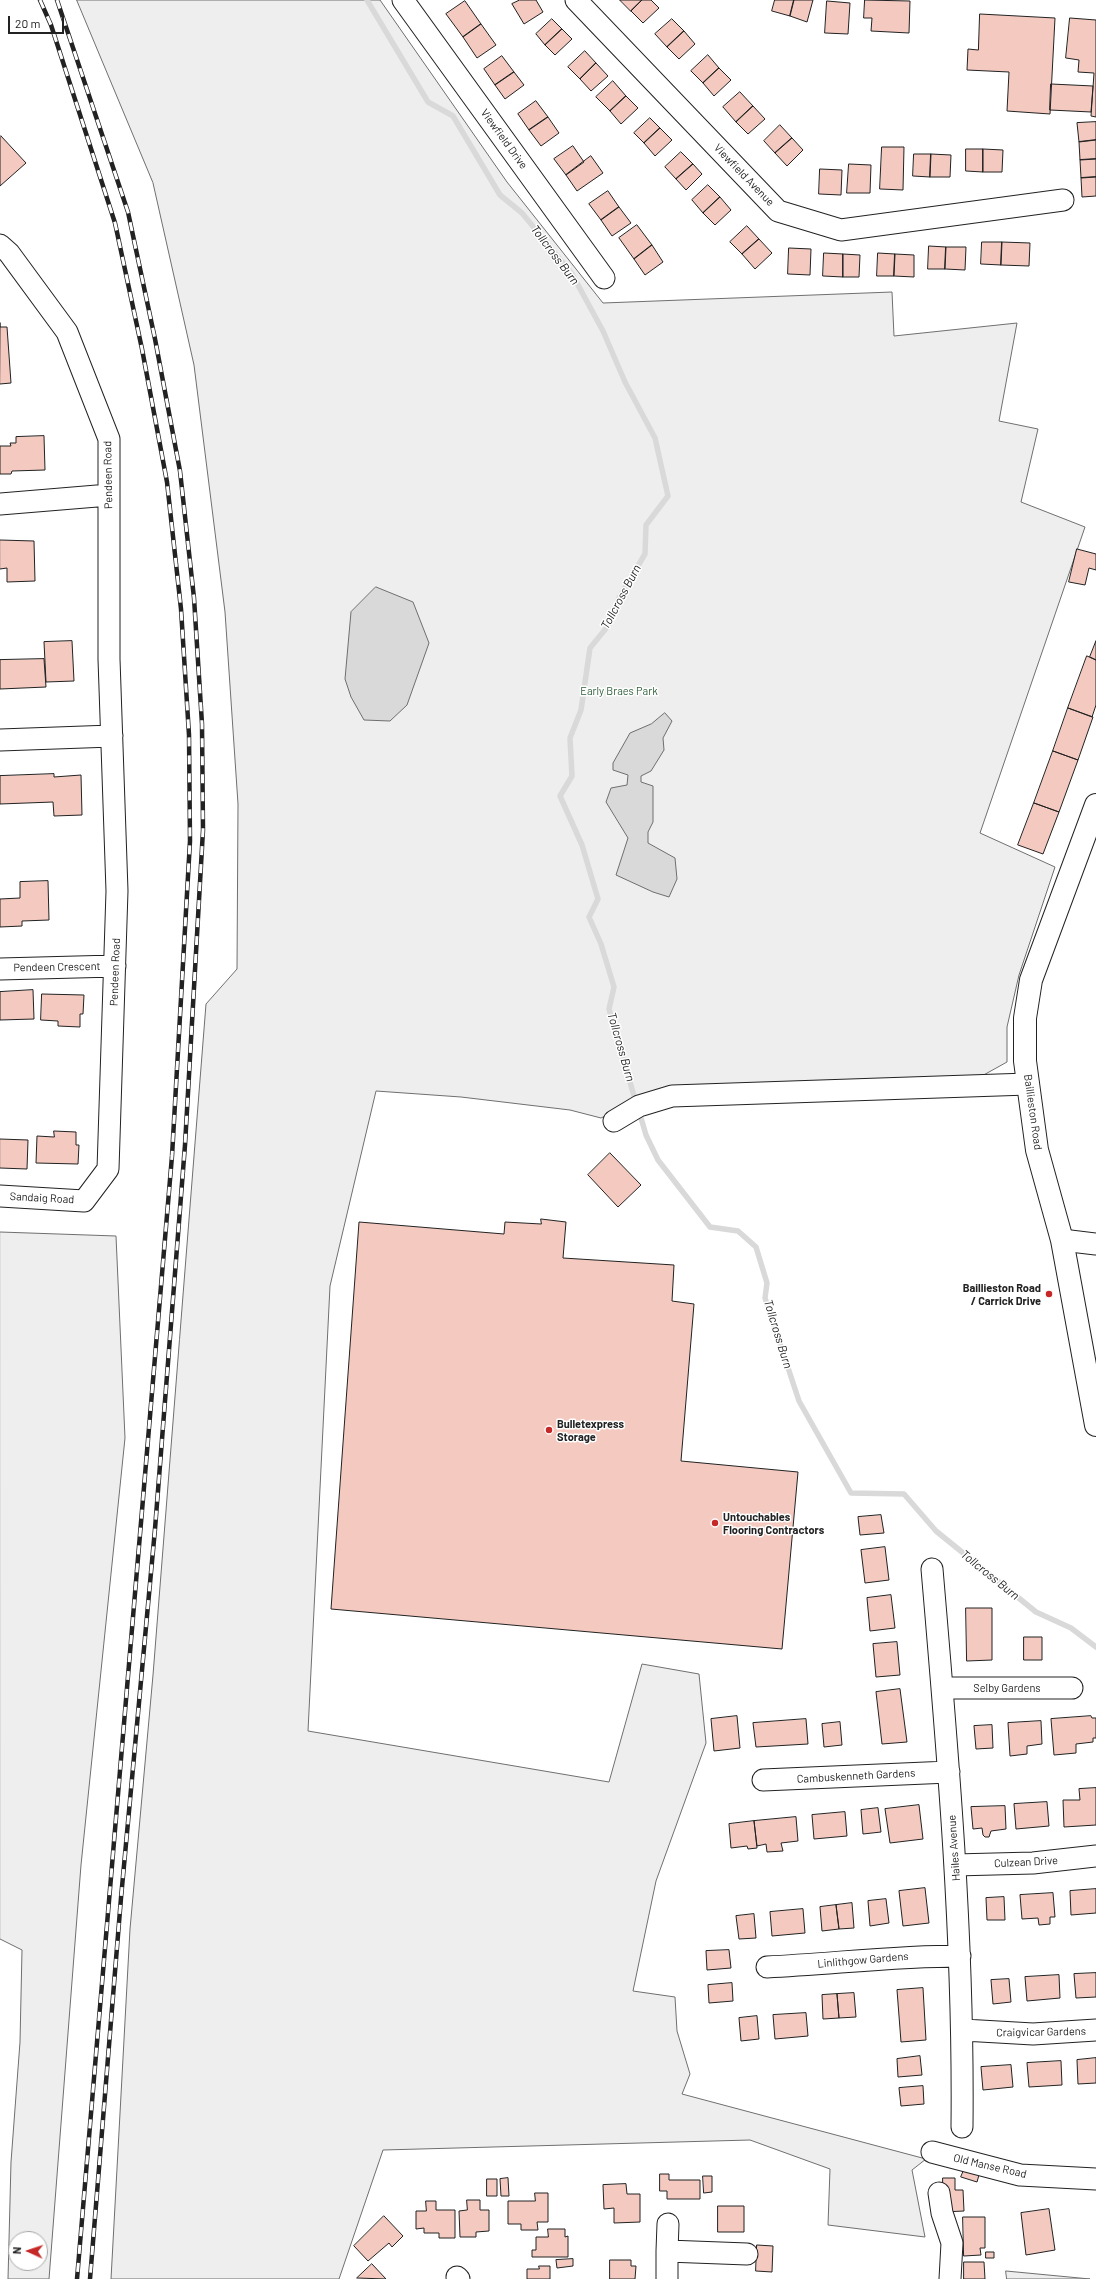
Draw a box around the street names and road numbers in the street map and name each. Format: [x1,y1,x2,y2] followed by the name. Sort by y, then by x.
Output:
[478,106,530,172] street label: Viewfield Drive
[711,141,777,209] street label: Viewfield Avenue
[101,441,115,509] street label: Pendeen Road
[107,938,123,1006] street label: Pendeen Road
[13,960,101,974] street label: Pendeen Crescent
[1021,1073,1045,1151] street label: Baillieston Road
[9,1190,75,1206] street label: Sandaig Road
[973,1681,1041,1695] street label: Selby Gardens
[796,1766,916,1786] street label: Cambuskenneth Gardens
[945,1814,963,1882] street label: Hailes Avenue
[994,1854,1058,1870] street label: Culzean Drive
[817,1949,909,1971] street label: Linlithgow Gardens
[996,2025,1086,2039] street label: Craigvicar Gardens
[952,2151,1028,2181] street label: Old Manse Road

